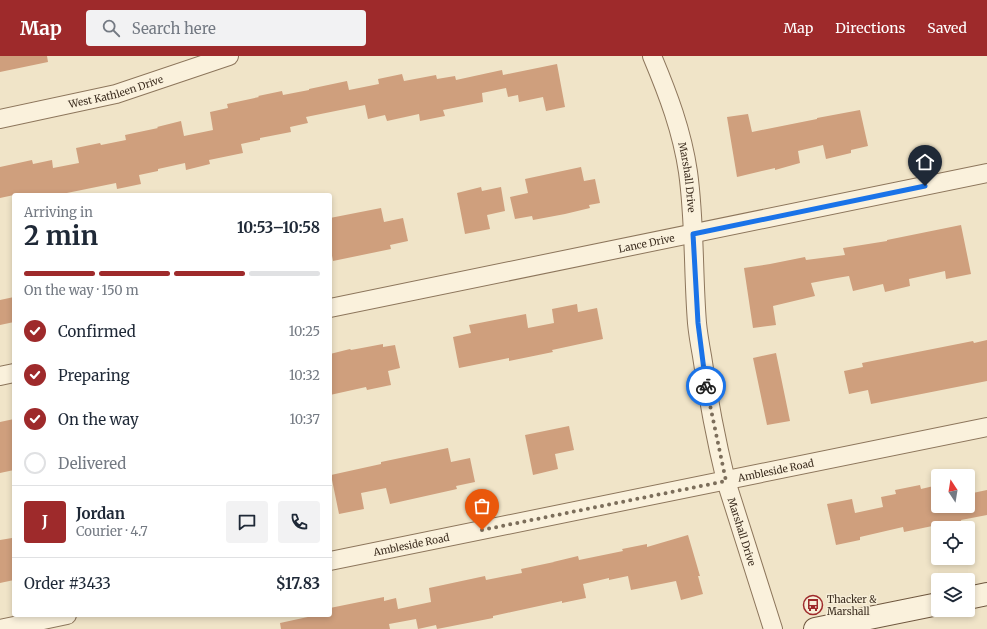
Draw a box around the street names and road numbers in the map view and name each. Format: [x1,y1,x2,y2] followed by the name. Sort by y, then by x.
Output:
[66,73,165,111] street label: West Kathleen Drive
[675,141,698,213] street label: Marshall Drive
[617,231,676,256] street label: Lance Drive
[736,456,815,485] street label: Ambleside Road
[725,496,759,568] street label: Marshall Drive
[371,531,451,559] street label: Ambleside Road

